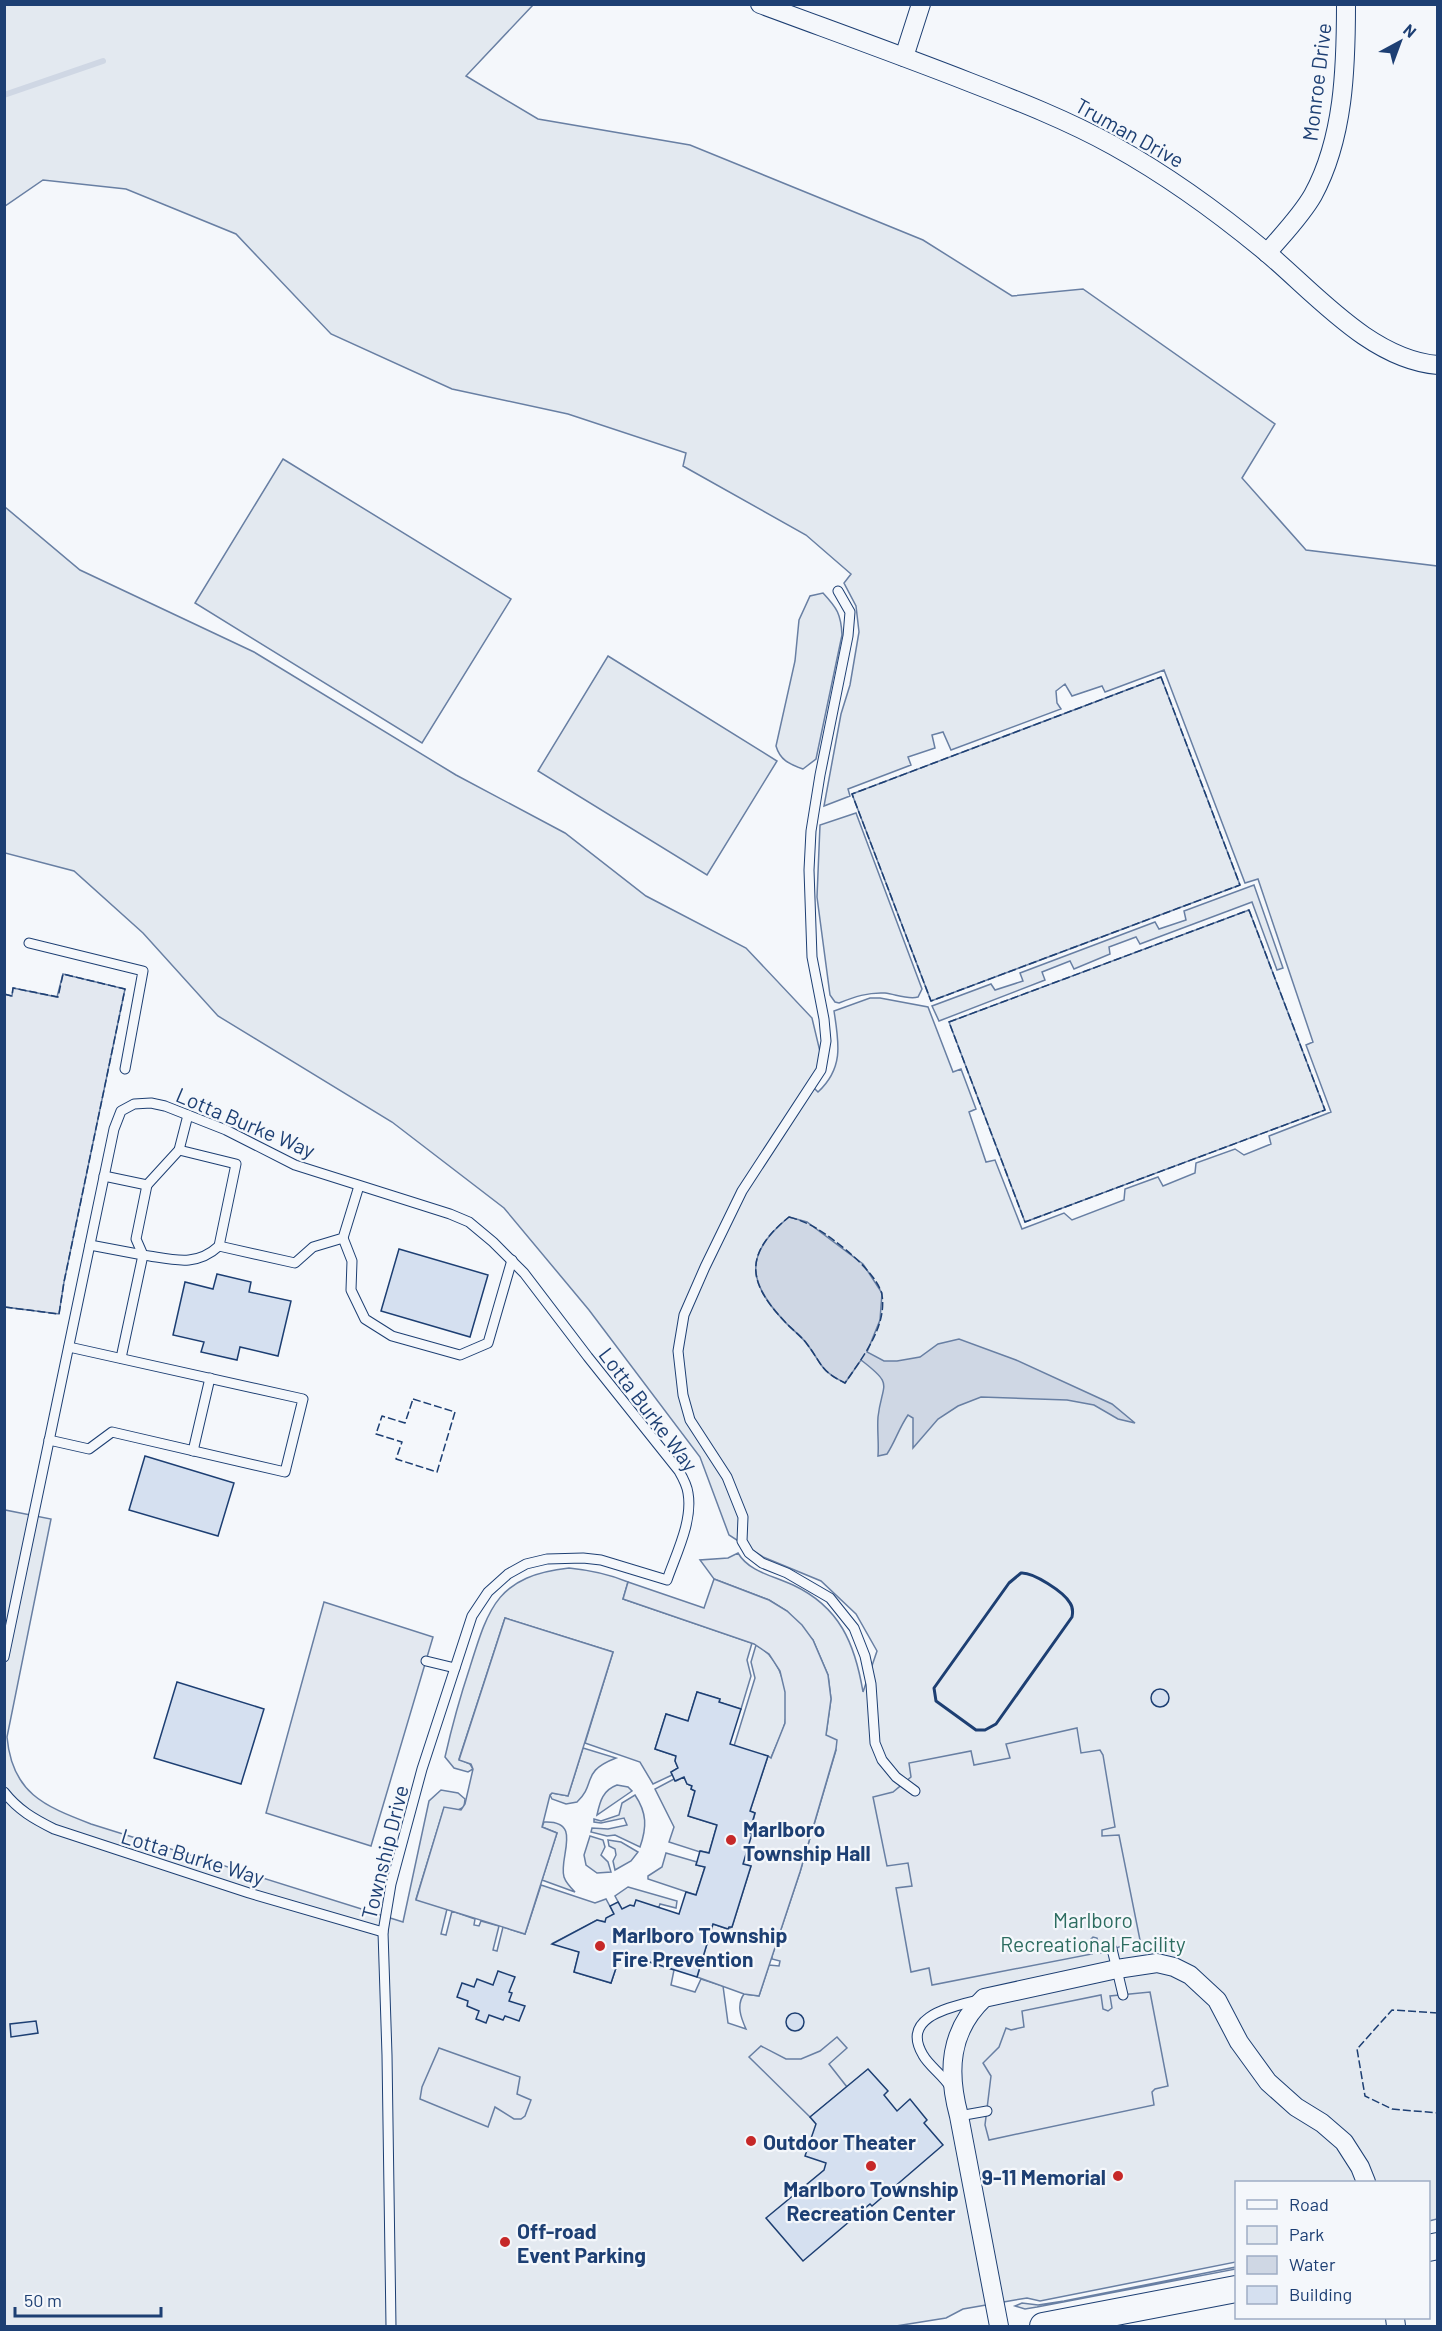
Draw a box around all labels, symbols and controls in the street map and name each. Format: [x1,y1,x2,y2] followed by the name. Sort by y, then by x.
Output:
[1370,12,1430,72] north arrow
[1400,20,1420,41] text: N
[1296,21,1336,143] street label: Monroe Drive
[1071,92,1189,172] street label: Truman Drive
[173,1081,320,1163] street label: Lotta Burke Way
[594,1342,704,1476] street label: Lotta Burke Way
[355,1782,413,1922] street label: Township Drive
[743,1816,871,1865] place label: Marlboro Township Hall
[118,1822,268,1890] street label: Lotta Burke Way
[724,1833,738,1847] marker: Marlboro Township Hall
[1000,1907,1186,1956] park label: Marlboro Recreational Facility
[612,1922,787,1971] place label: Marlboro Township Fire Prevention
[593,1939,607,1953] marker: Marlboro Township Fire Prevention
[763,2129,916,2154] place label: Outdoor Theater
[744,2134,758,2148] marker: Outdoor Theater
[864,2159,878,2173] marker: Marlboro Township Recreation Center
[982,2164,1106,2189] place label: 9-11 Memorial
[1111,2169,1125,2183] marker: 9-11 Memorial
[783,2176,959,2225] place label: Marlboro Township Recreation Center
[1235,2181,1430,2319] legend
[1289,2193,1329,2215] text: Road
[517,2218,646,2267] place label: Off-road Event Parking
[1289,2223,1324,2245] text: Park
[498,2235,512,2249] marker: Off-road Event Parking
[1289,2253,1336,2275] text: Water
[15,2280,160,2318] scale bar
[1289,2283,1352,2305] text: Building
[24,2289,62,2311] text: 50 m

